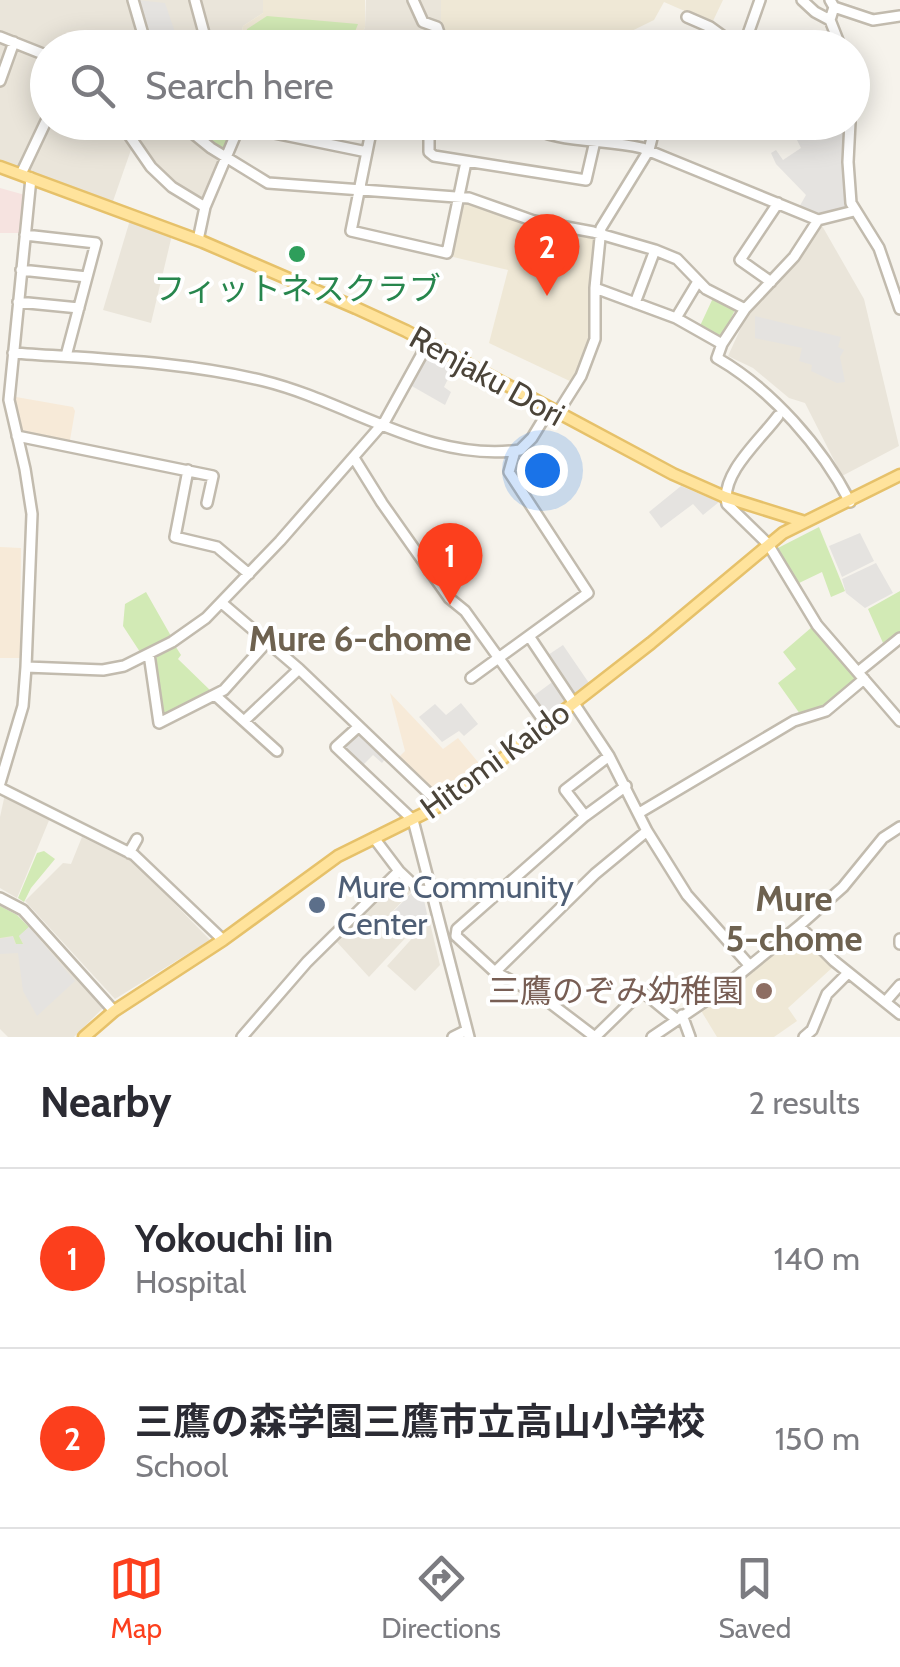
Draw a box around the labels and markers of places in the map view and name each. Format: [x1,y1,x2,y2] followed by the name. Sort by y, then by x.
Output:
[514,214,580,296] pin: 2
[286,243,308,265] marker: フィットネスクラブ
[153,269,441,308] place label: フィットネスクラブ
[418,522,482,605] pin: 1
[337,867,574,943] place label: Mure Community Center
[306,894,328,916] marker: Mure Community Center
[488,971,744,1010] place label: 三鷹のぞみ幼稚園
[753,980,775,1002] marker: 三鷹のぞみ幼稚園

